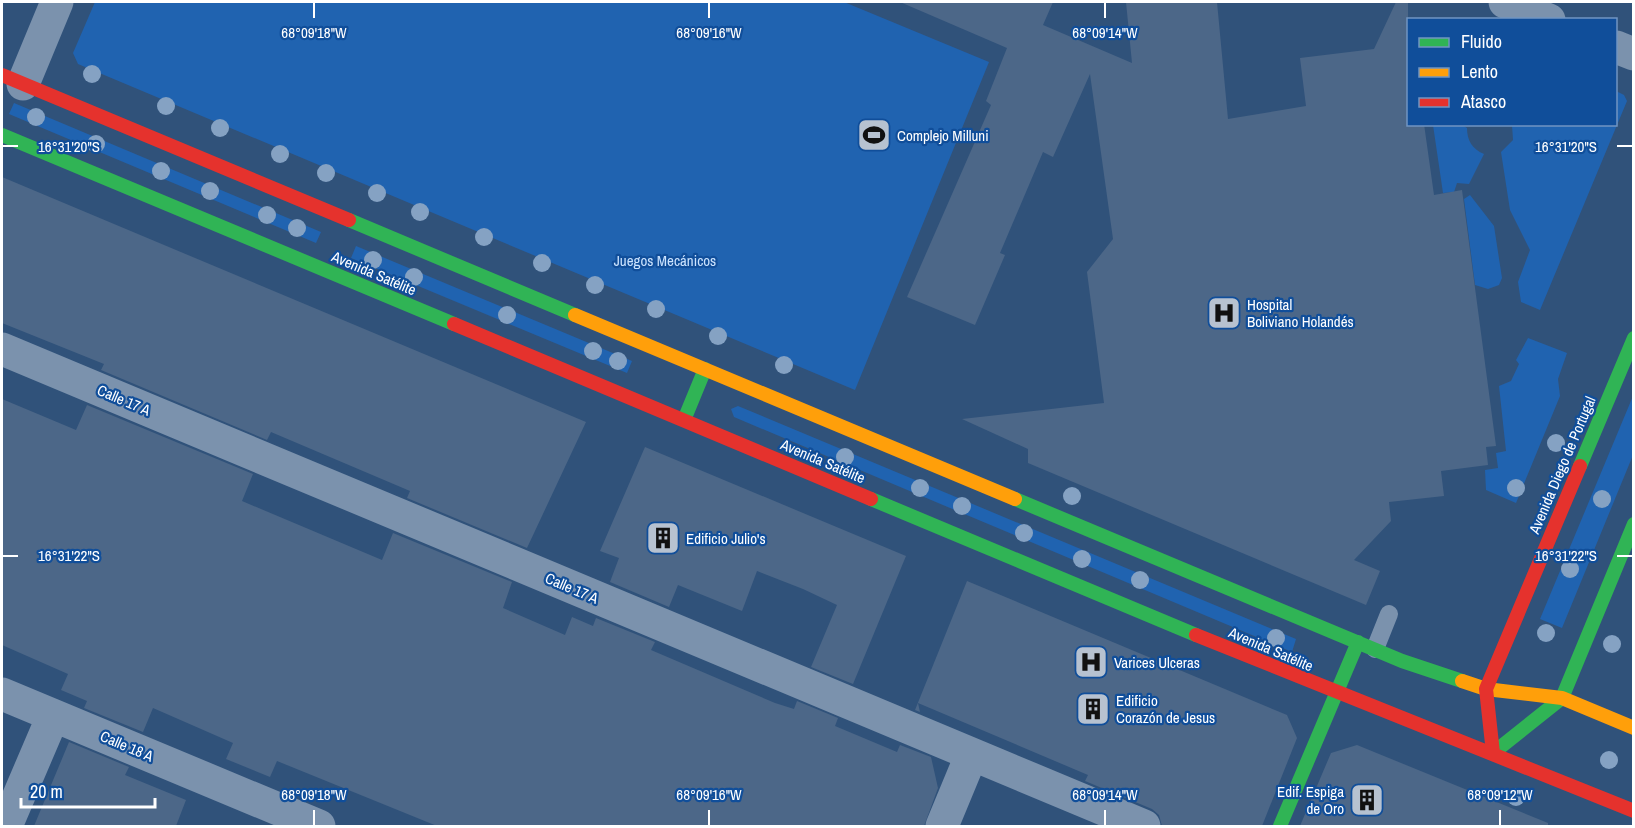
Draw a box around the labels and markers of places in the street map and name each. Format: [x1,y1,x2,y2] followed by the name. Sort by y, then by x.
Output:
[856,117,892,153] sports icon: Complejo Milluni
[897,125,989,146] place label: Complejo Milluni
[1247,294,1354,332] place label: Hospital Boliviano Holandés
[1206,295,1242,331] hospital icon: Hospital Boliviano Holandés
[645,520,681,556] building icon: Edificio Julio's
[686,528,766,549] place label: Edificio Julio's
[1073,644,1109,680] hospital icon: Varices Ulceras
[1114,652,1200,673] place label: Varices Ulceras
[1116,690,1215,728] place label: Edificio Corazón de Jesus
[1075,691,1111,727] building icon: Edificio Corazón de Jesus
[1277,781,1344,819] place label: Edif. Espiga de Oro
[1349,782,1385,818] building icon: Edif. Espiga de Oro

